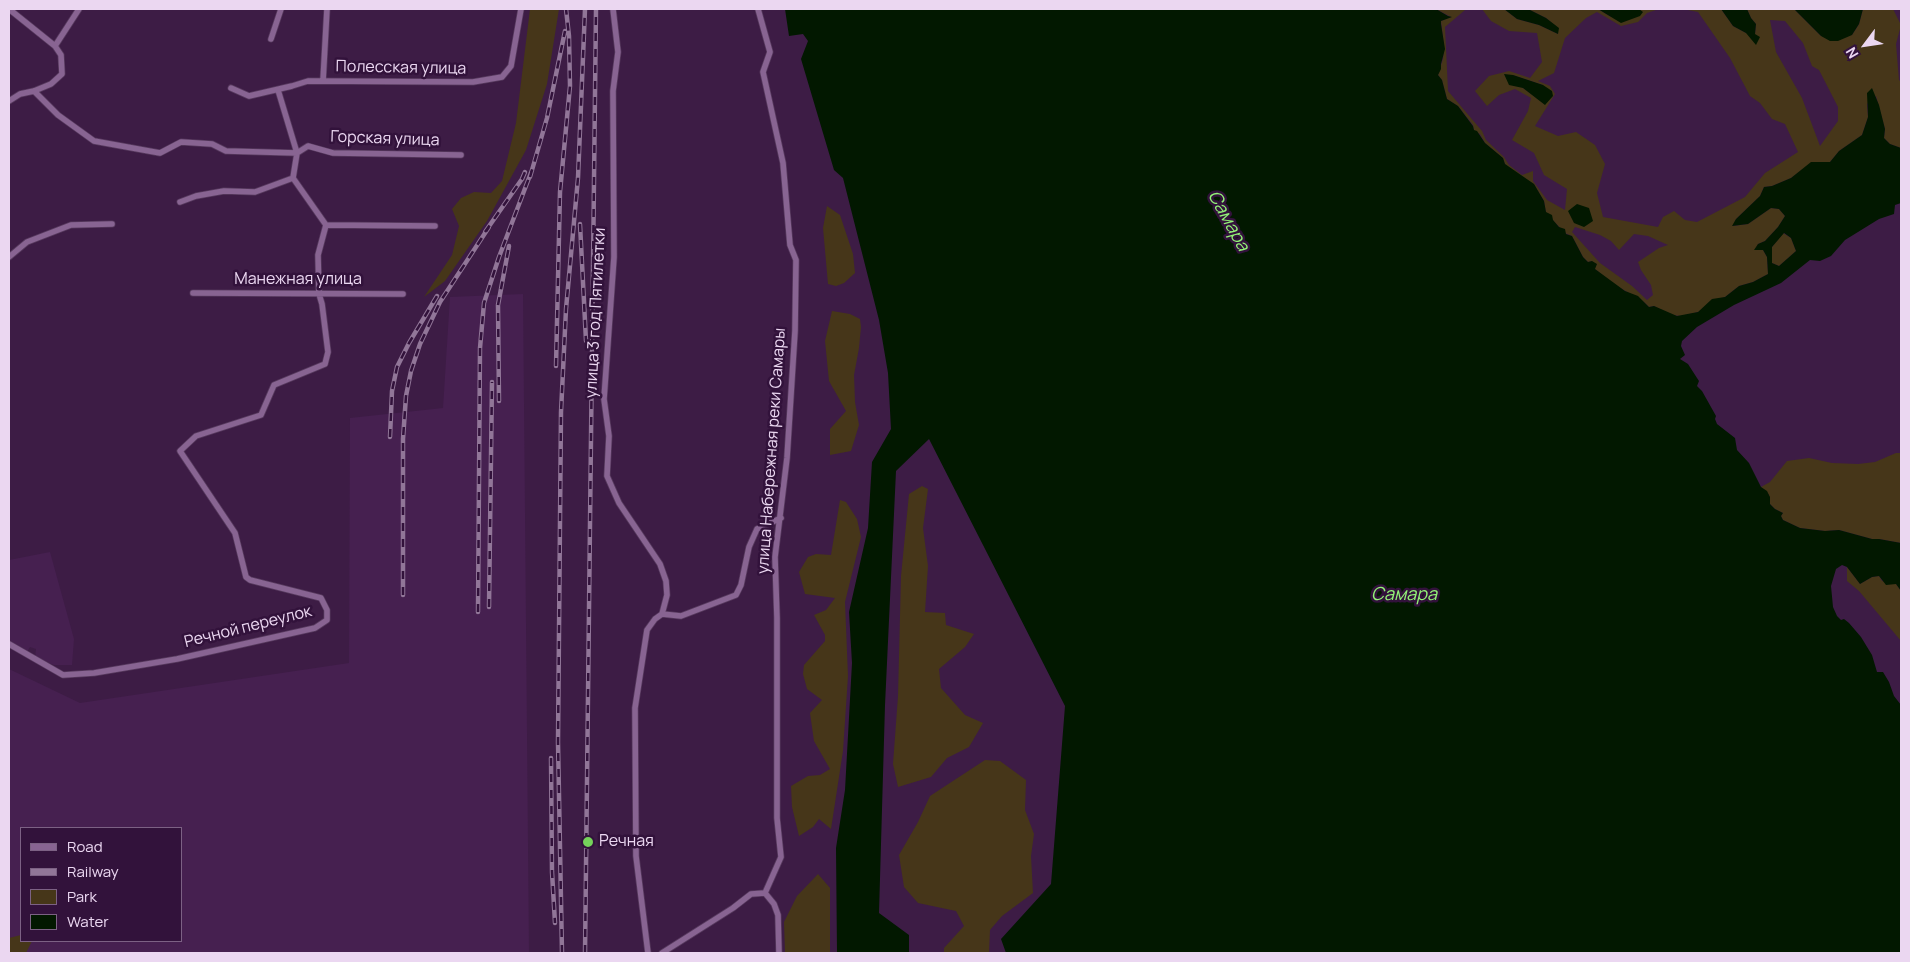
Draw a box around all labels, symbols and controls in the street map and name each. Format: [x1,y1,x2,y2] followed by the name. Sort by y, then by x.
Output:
[1840,20,1890,70] north arrow
[1841,44,1862,62] text: N
[336,57,466,79] street label: Полесская улица
[330,128,440,150] street label: Горская улица
[1203,187,1253,255] water label: Самара
[582,227,610,399] street label: улица 3 год Пятилетки
[234,270,362,290] street label: Манежная улица
[754,327,790,575] street label: улица Набережная реки Самары
[1371,584,1437,606] water label: Самара
[182,602,314,652] street label: Речной переулок
[20,827,182,942] legend
[599,832,654,852] place label: Речная
[581,835,595,849] marker: Речная
[67,836,103,857] text: Road
[67,861,119,882] text: Railway
[67,886,97,907] text: Park
[67,911,109,932] text: Water

